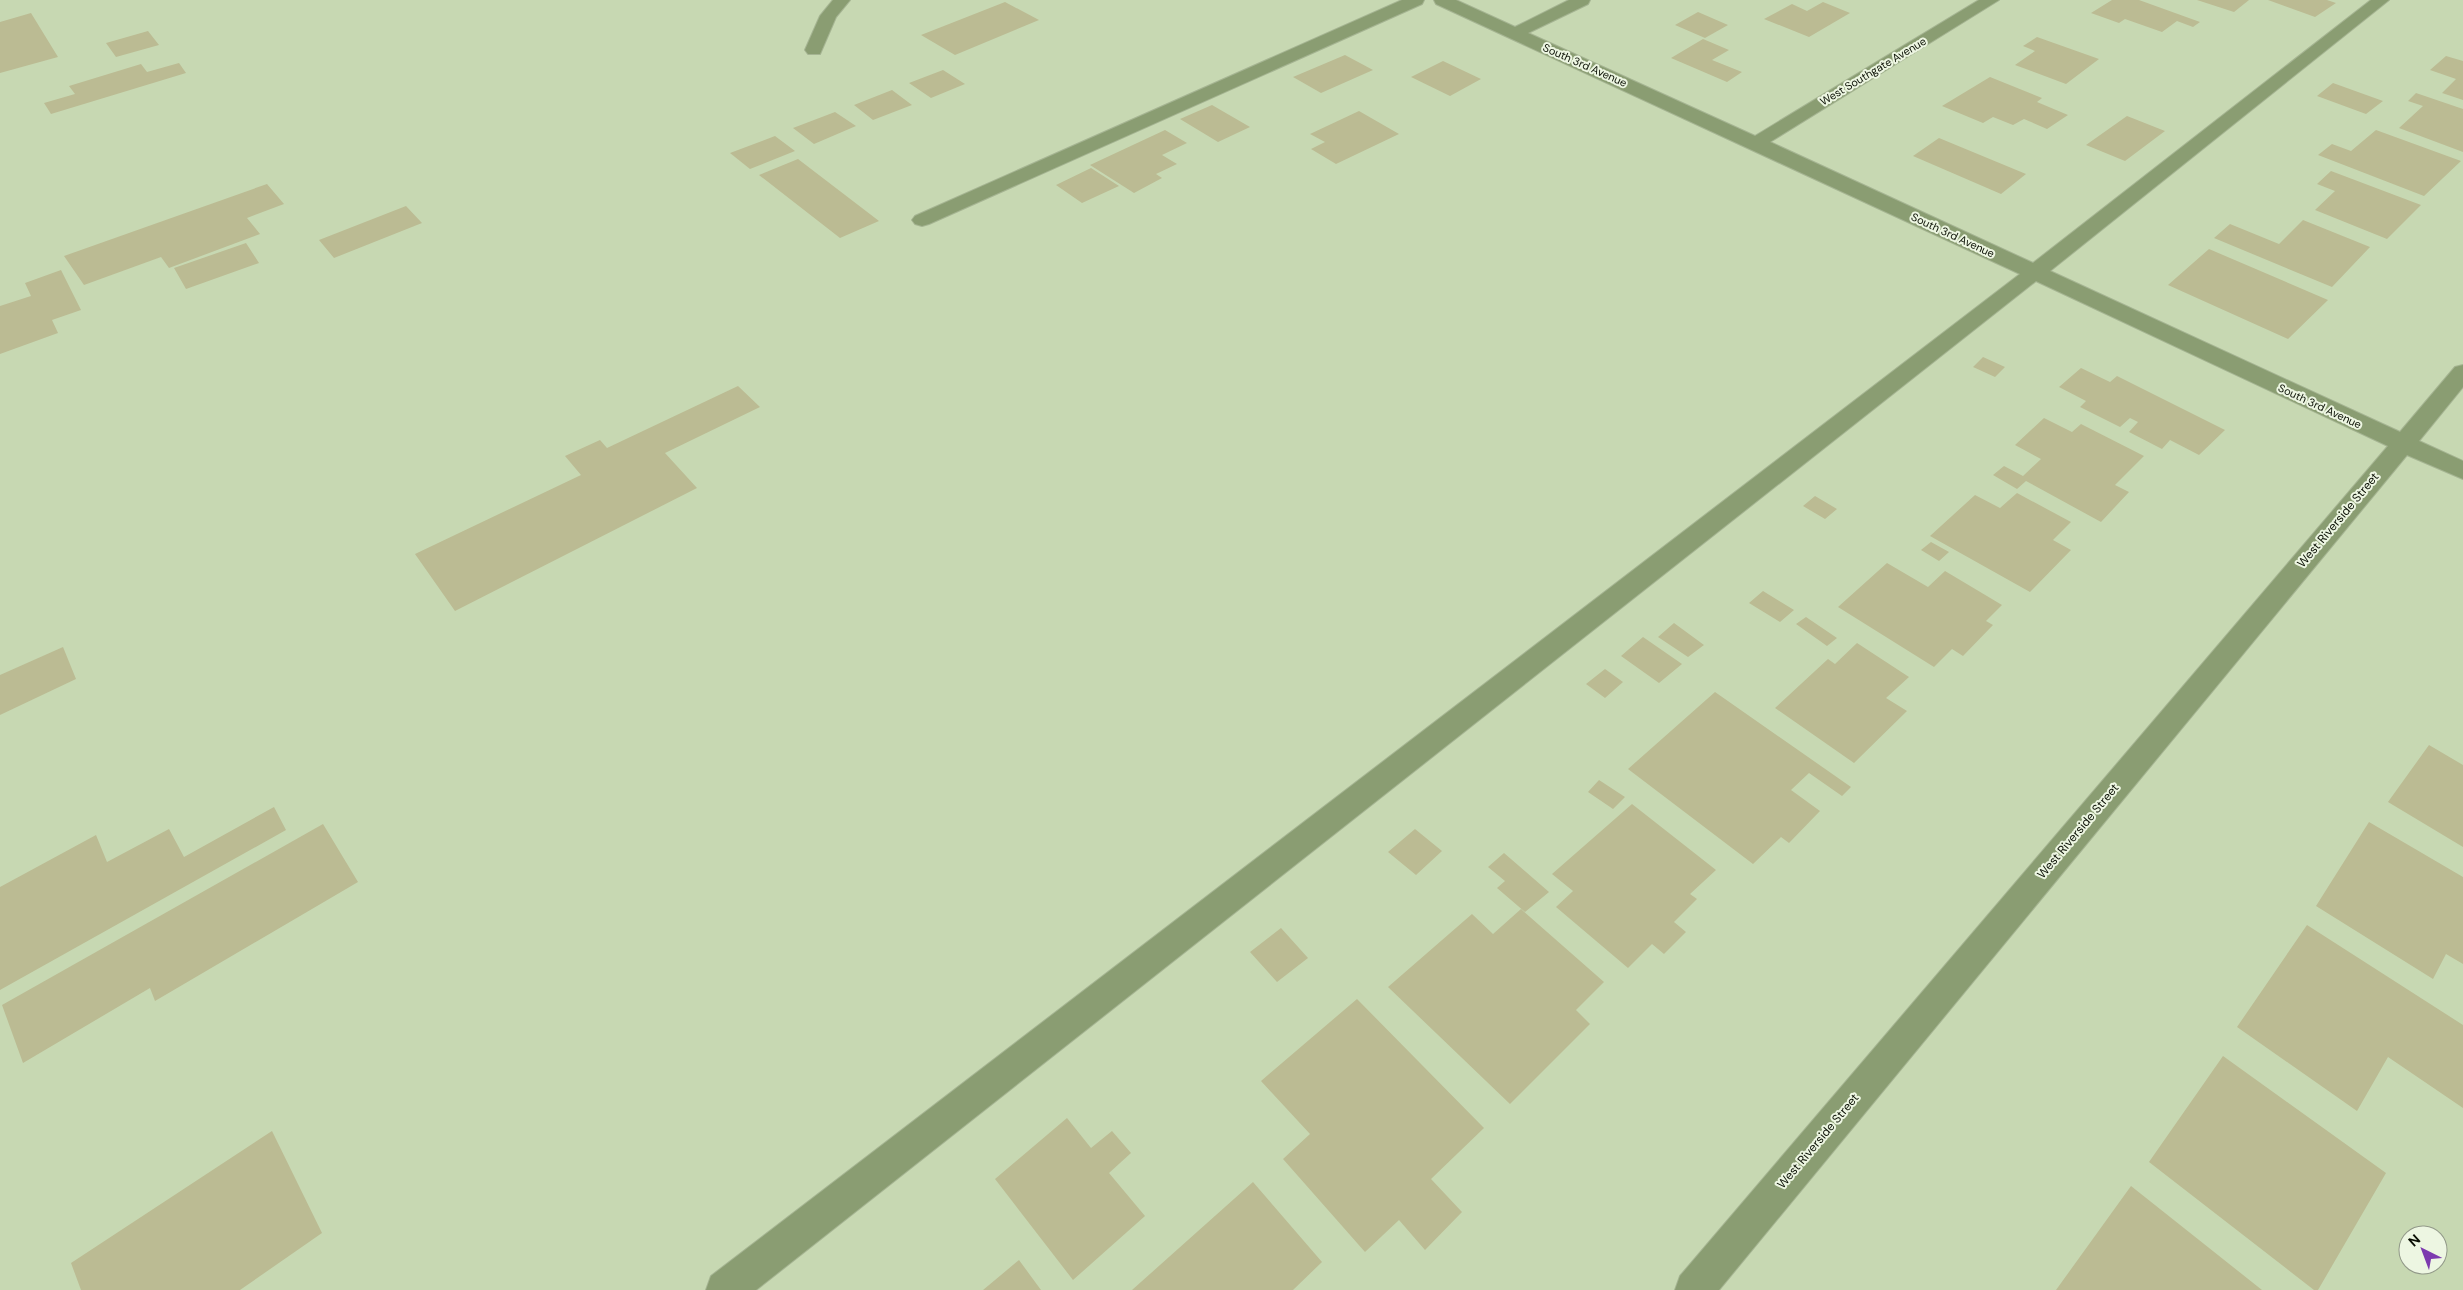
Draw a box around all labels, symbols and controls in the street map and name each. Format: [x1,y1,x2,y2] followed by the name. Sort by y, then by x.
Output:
[1817,34,1929,108] street label: West Southgate Avenue
[1541,40,1629,90] street label: South 3rd Avenue
[1909,210,1997,260] street label: South 3rd Avenue
[2276,381,2364,431] street label: South 3rd Avenue
[2294,469,2383,571] street label: West Riverside Street
[2034,780,2123,882] street label: West Riverside Street
[1774,1090,1863,1192] street label: West Riverside Street
[2398,1225,2448,1275] north arrow
[2404,1230,2424,1250] text: N

